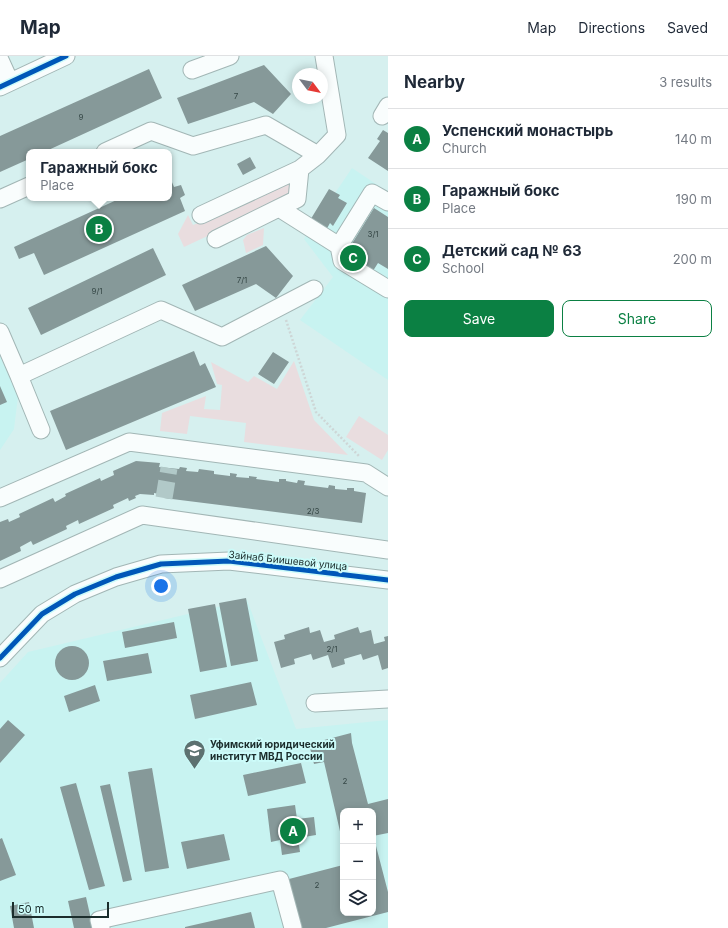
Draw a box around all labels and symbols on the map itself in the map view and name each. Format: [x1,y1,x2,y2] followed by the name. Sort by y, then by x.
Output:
[292,68,328,104] north arrow
[234,91,239,101] house number: 7
[79,112,84,122] house number: 9
[86,214,112,244] pin: B
[367,229,379,239] house number: 3/1
[340,243,366,273] pin: C
[237,275,247,285] house number: 7/1
[91,286,103,296] house number: 9/1
[307,506,319,516] house number: 2/3
[228,548,348,572] street label: Зайнаб Биишевой улица
[151,576,171,596] your location
[326,644,338,654] house number: 2/1
[181,737,207,770] school or university icon: Уфимский юридический институт МВД России
[210,738,335,763] place label: Уфимский юридический институт МВД России
[343,776,348,786] house number: 2
[280,816,306,846] pin: A
[315,880,320,890] house number: 2
[12,900,109,919] scale bar

